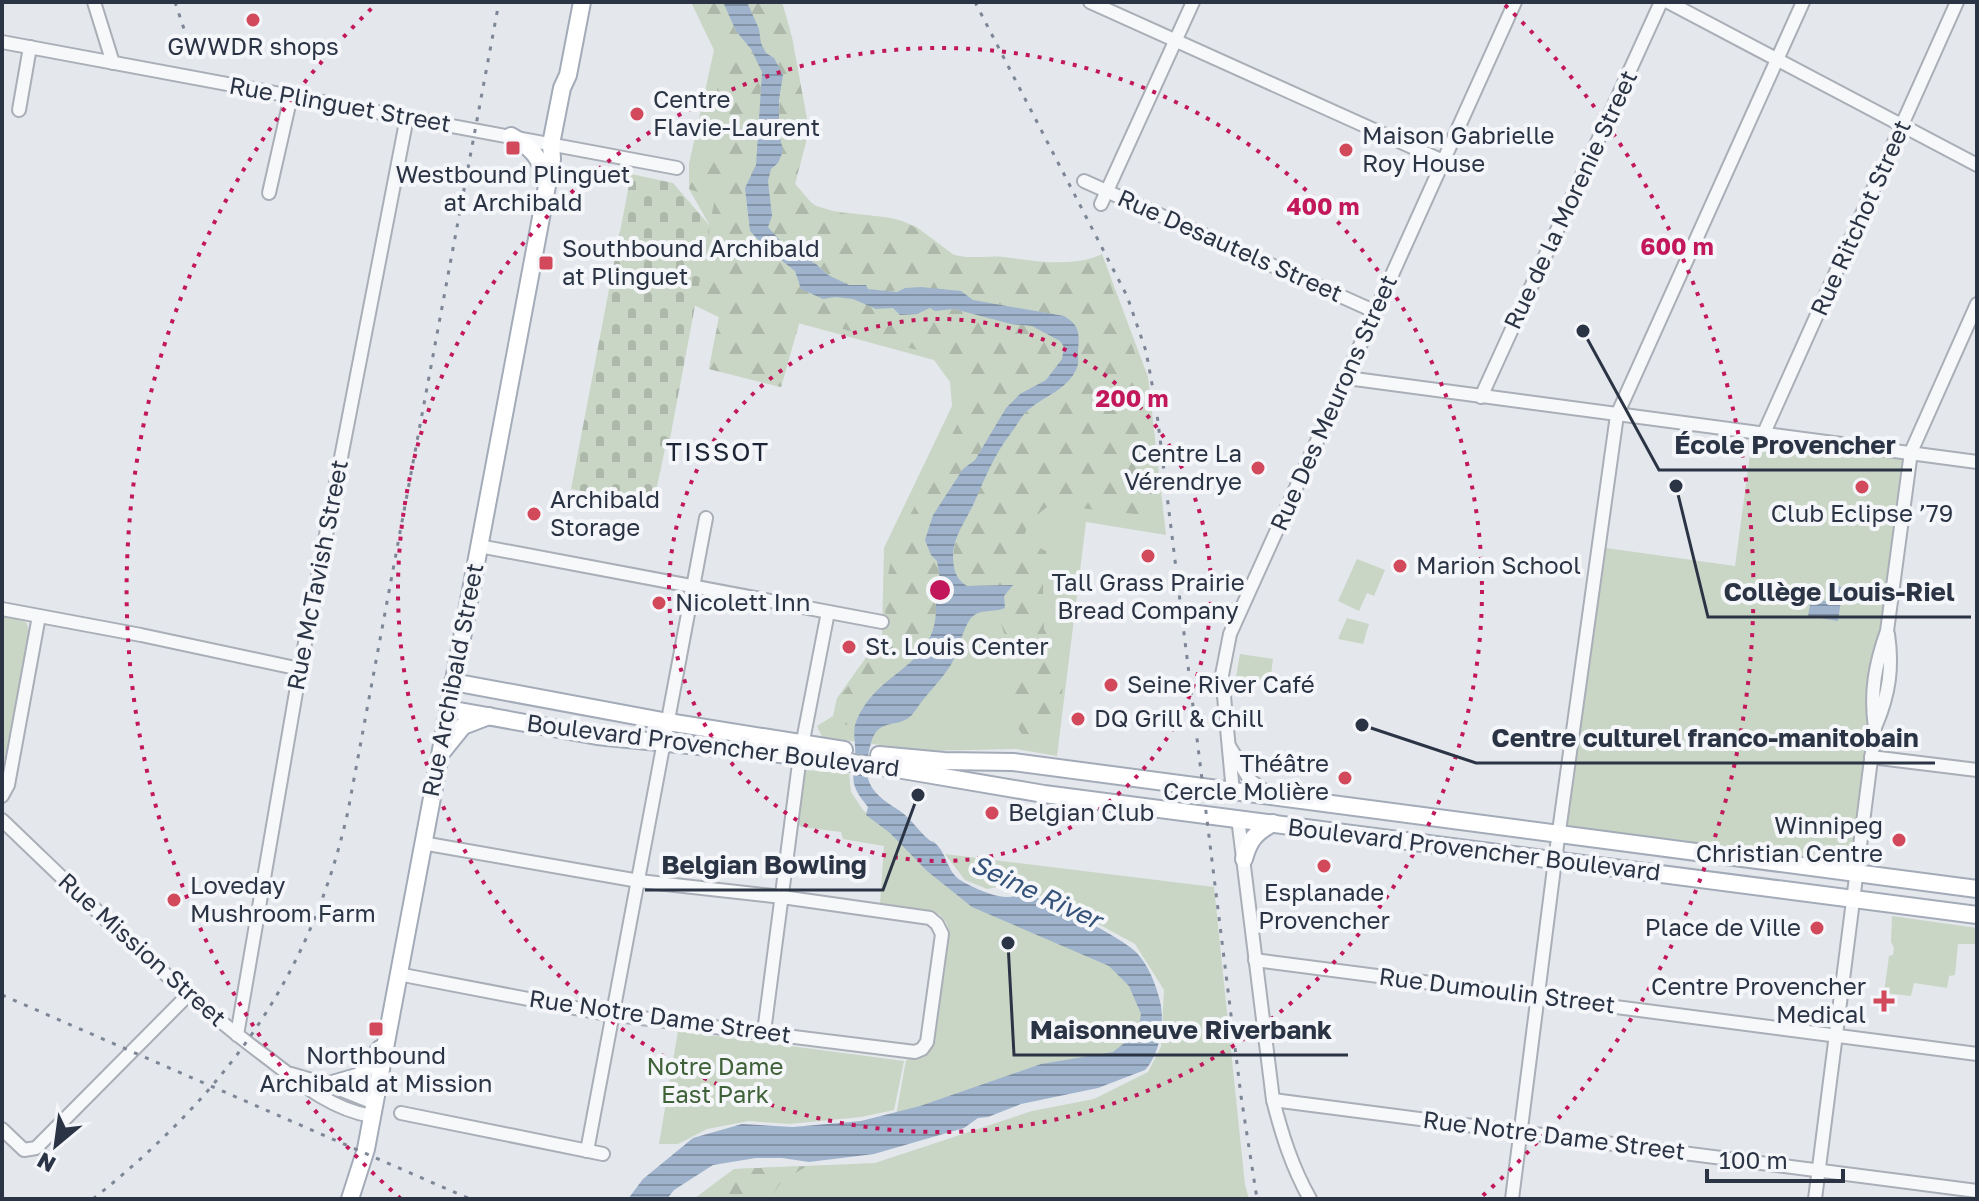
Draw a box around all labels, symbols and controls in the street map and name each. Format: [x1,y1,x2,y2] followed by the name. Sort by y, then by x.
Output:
[244,11,262,29] marker: GWWDR shops
[167,31,339,60] place label: GWWDR shops
[1497,65,1642,333] street label: Rue de la Morenie Street
[227,70,453,137] street label: Rue Plinguet Street
[653,84,820,141] place label: Centre Flavie-Laurent
[628,105,646,123] marker: Centre Flavie-Laurent
[1803,115,1916,320] street label: Rue Ritchot Street
[1362,120,1555,177] place label: Maison Gabrielle Roy House
[504,139,522,157] marker: Westbound Plinguet at Archibald
[1337,141,1355,159] marker: Maison Gabrielle Roy House
[396,159,630,216] place label: Westbound Plinguet at Archibald
[1114,182,1347,307] street label: Rue Desautels Street
[1286,191,1360,220] text: 400 m
[1640,231,1714,260] text: 600 m
[562,233,820,290] place label: Southbound Archibald at Plinguet
[537,254,555,272] marker: Southbound Archibald at Plinguet
[1263,270,1402,535] street label: Rue Des Meurons Street
[1096,383,1168,412] text: 200 m
[1659,420,1912,470] callout: École Provencher
[1674,429,1896,460] text: École Provencher
[666,436,770,467] district label: TISSOT
[1124,438,1242,495] place label: Centre La Vérendrye
[280,457,353,692] street label: Rue McTavish Street
[1249,459,1267,477] marker: Centre La Vérendrye
[1853,478,1871,496] marker: Club Eclipse ’79
[550,484,660,541] place label: Archibald Storage
[1771,498,1953,527] place label: Club Eclipse ’79
[525,505,543,523] marker: Archibald Storage
[1139,547,1157,565] marker: Tall Grass Prairie Bread Company
[1416,550,1581,579] place label: Marion School
[1391,557,1409,575] marker: Marion School
[415,560,488,799] street label: Rue Archibald Street
[1051,567,1245,624] place label: Tall Grass Prairie Bread Company
[1708,567,1971,617] callout: Collège Louis-Riel
[926,576,954,604] centre of rings
[1723,576,1955,607] text: Collège Louis-Riel
[675,587,811,616] place label: Nicolett Inn
[650,594,668,612] marker: Nicolett Inn
[865,631,1049,660] place label: St. Louis Center
[840,638,858,656] marker: St. Louis Center
[1127,669,1315,698] place label: Seine River Café
[1102,676,1120,694] marker: Seine River Café
[1094,703,1264,732] place label: DQ Grill & Chill
[525,707,901,782] street label: Boulevard Provencher Boulevard
[1069,710,1087,728] marker: DQ Grill & Chill
[1476,713,1935,763] callout: Centre culturel franco-manitobain
[1491,722,1919,753] text: Centre culturel franco-manitobain
[1163,748,1329,805] place label: Théâtre Cercle Molière
[1336,769,1354,787] marker: Théâtre Cercle Molière
[1008,797,1154,826] place label: Belgian Club
[983,804,1001,822] marker: Belgian Club
[1696,810,1883,867] place label: Winnipeg Christian Centre
[1286,811,1662,886] street label: Boulevard Provencher Boulevard
[1890,831,1908,849] marker: Winnipeg Christian Centre
[645,840,883,890] callout: Belgian Bowling
[966,848,1110,937] water label: Seine River
[661,849,867,880] text: Belgian Bowling
[1315,857,1333,875] marker: Esplanade Provencher
[53,866,233,1032] street label: Rue Mission Street
[190,870,376,927] place label: Loveday Mushroom Farm
[1258,877,1390,934] place label: Esplanade Provencher
[165,891,183,909] marker: Loveday Mushroom Farm
[1645,912,1801,941] place label: Place de Ville
[1808,919,1826,937] marker: Place de Ville
[1377,961,1617,1018] street label: Rue Dumoulin Street
[1651,971,1866,1028] place label: Centre Provencher Medical
[527,983,793,1048] street label: Rue Notre Dame Street
[1873,990,1895,1012] marker: Centre Provencher Medical
[1014,1005,1348,1055] callout: Maisonneuve Riverbank
[1030,1014,1332,1045] text: Maisonneuve Riverbank
[367,1020,385,1038] marker: Northbound Archibald at Mission
[259,1040,493,1097] place label: Northbound Archibald at Mission
[647,1051,783,1108] park label: Notre Dame East Park
[1421,1104,1687,1165] street label: Rue Notre Dame Street
[16,1105,96,1185] north arrow
[1707,1133,1843,1183] scale bar
[1719,1145,1788,1174] text: 100 m
[32,1147,60,1179] text: N

